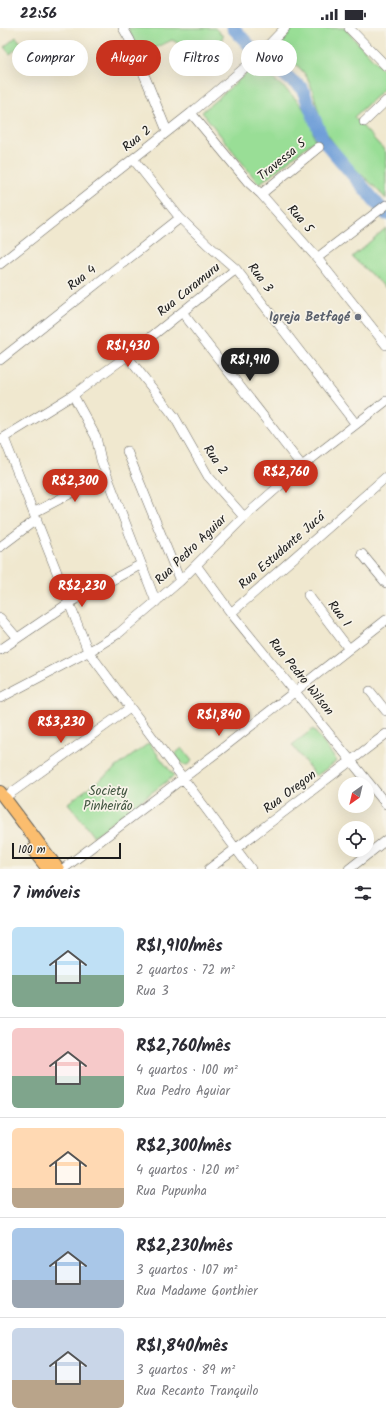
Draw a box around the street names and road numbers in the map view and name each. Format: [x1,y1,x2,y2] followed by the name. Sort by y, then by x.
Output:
[118,121,156,157] street label: Rua 2
[253,133,312,186] street label: Travessa 5
[282,200,319,239] street label: Rua 5
[153,257,226,322] street label: Rua Caramuru
[242,259,278,297] street label: Rua 3
[63,260,101,296] street label: Rua 4
[197,441,233,479] street label: Rua 2
[234,506,332,595] street label: Rua Estudante Jucá
[150,509,233,590] street label: Rua Pedro Aguiar
[322,596,356,632] street label: Rua 1
[263,634,339,720] street label: Rua Pedro Wilson
[259,765,321,819] street label: Rua Oregon

